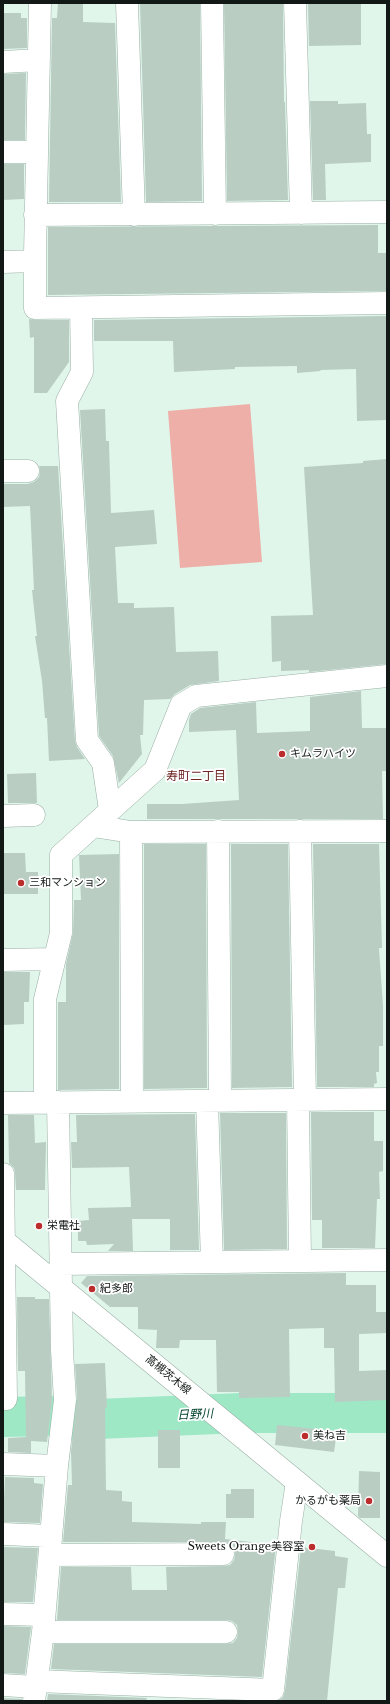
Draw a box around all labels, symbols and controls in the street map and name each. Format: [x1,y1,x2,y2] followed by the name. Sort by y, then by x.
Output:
[290,747,356,761] place label: キムラハイツ
[277,749,287,759] marker: キムラハイツ
[166,770,226,784] district label: 寿町二丁目
[29,876,106,890] place label: 三和マンション
[16,878,26,888] marker: 三和マンション
[47,1219,80,1233] place label: 栄電社
[34,1221,44,1231] marker: 栄電社
[100,1282,133,1296] place label: 紀多郎
[87,1284,97,1294] marker: 紀多郎
[142,1353,194,1397] street label: 高槻茨木線
[177,1407,213,1423] water label: 日野川
[313,1429,346,1443] place label: 美ね吉
[300,1431,310,1441] marker: 美ね吉
[295,1494,361,1508] place label: かるがも薬局
[364,1496,374,1506] marker: かるがも薬局
[188,1540,304,1554] place label: Sweets Orange美容室
[307,1542,317,1552] marker: Sweets Orange美容室

